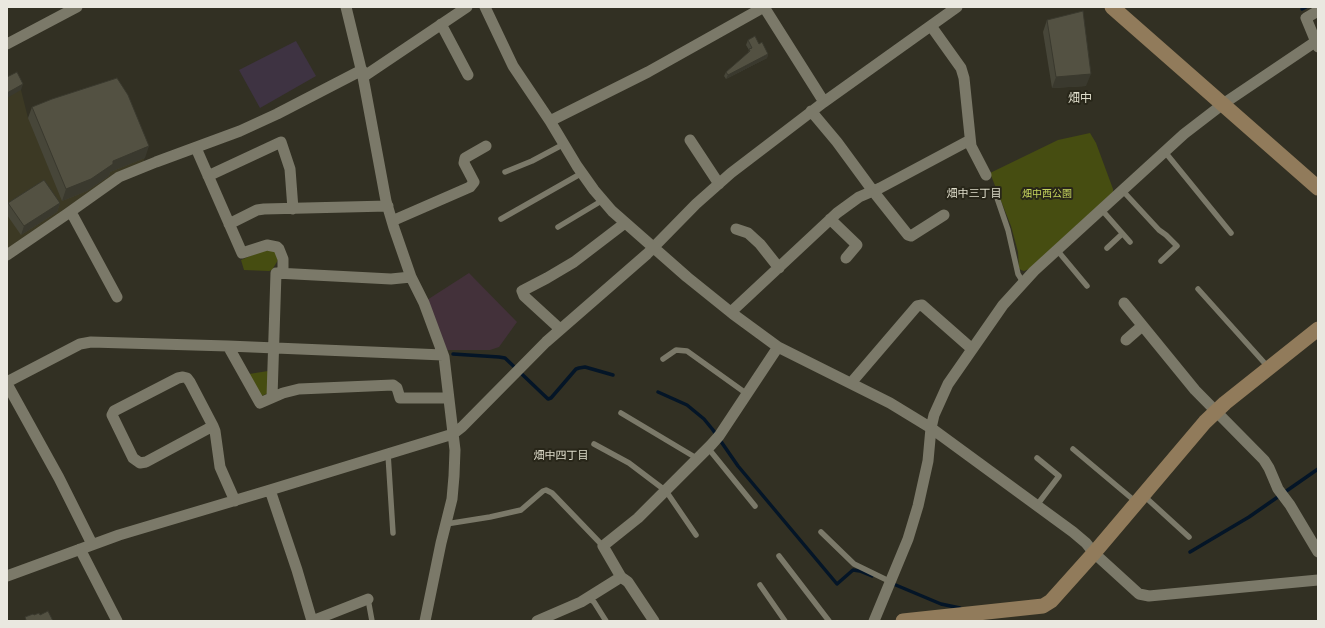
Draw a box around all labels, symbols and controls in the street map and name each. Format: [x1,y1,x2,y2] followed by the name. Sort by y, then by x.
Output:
[1068,92,1092,106] district label: 畑中
[947,187,1001,201] district label: 畑中三丁目
[1022,188,1072,200] park label: 畑中西公園
[534,449,588,463] district label: 畑中四丁目

